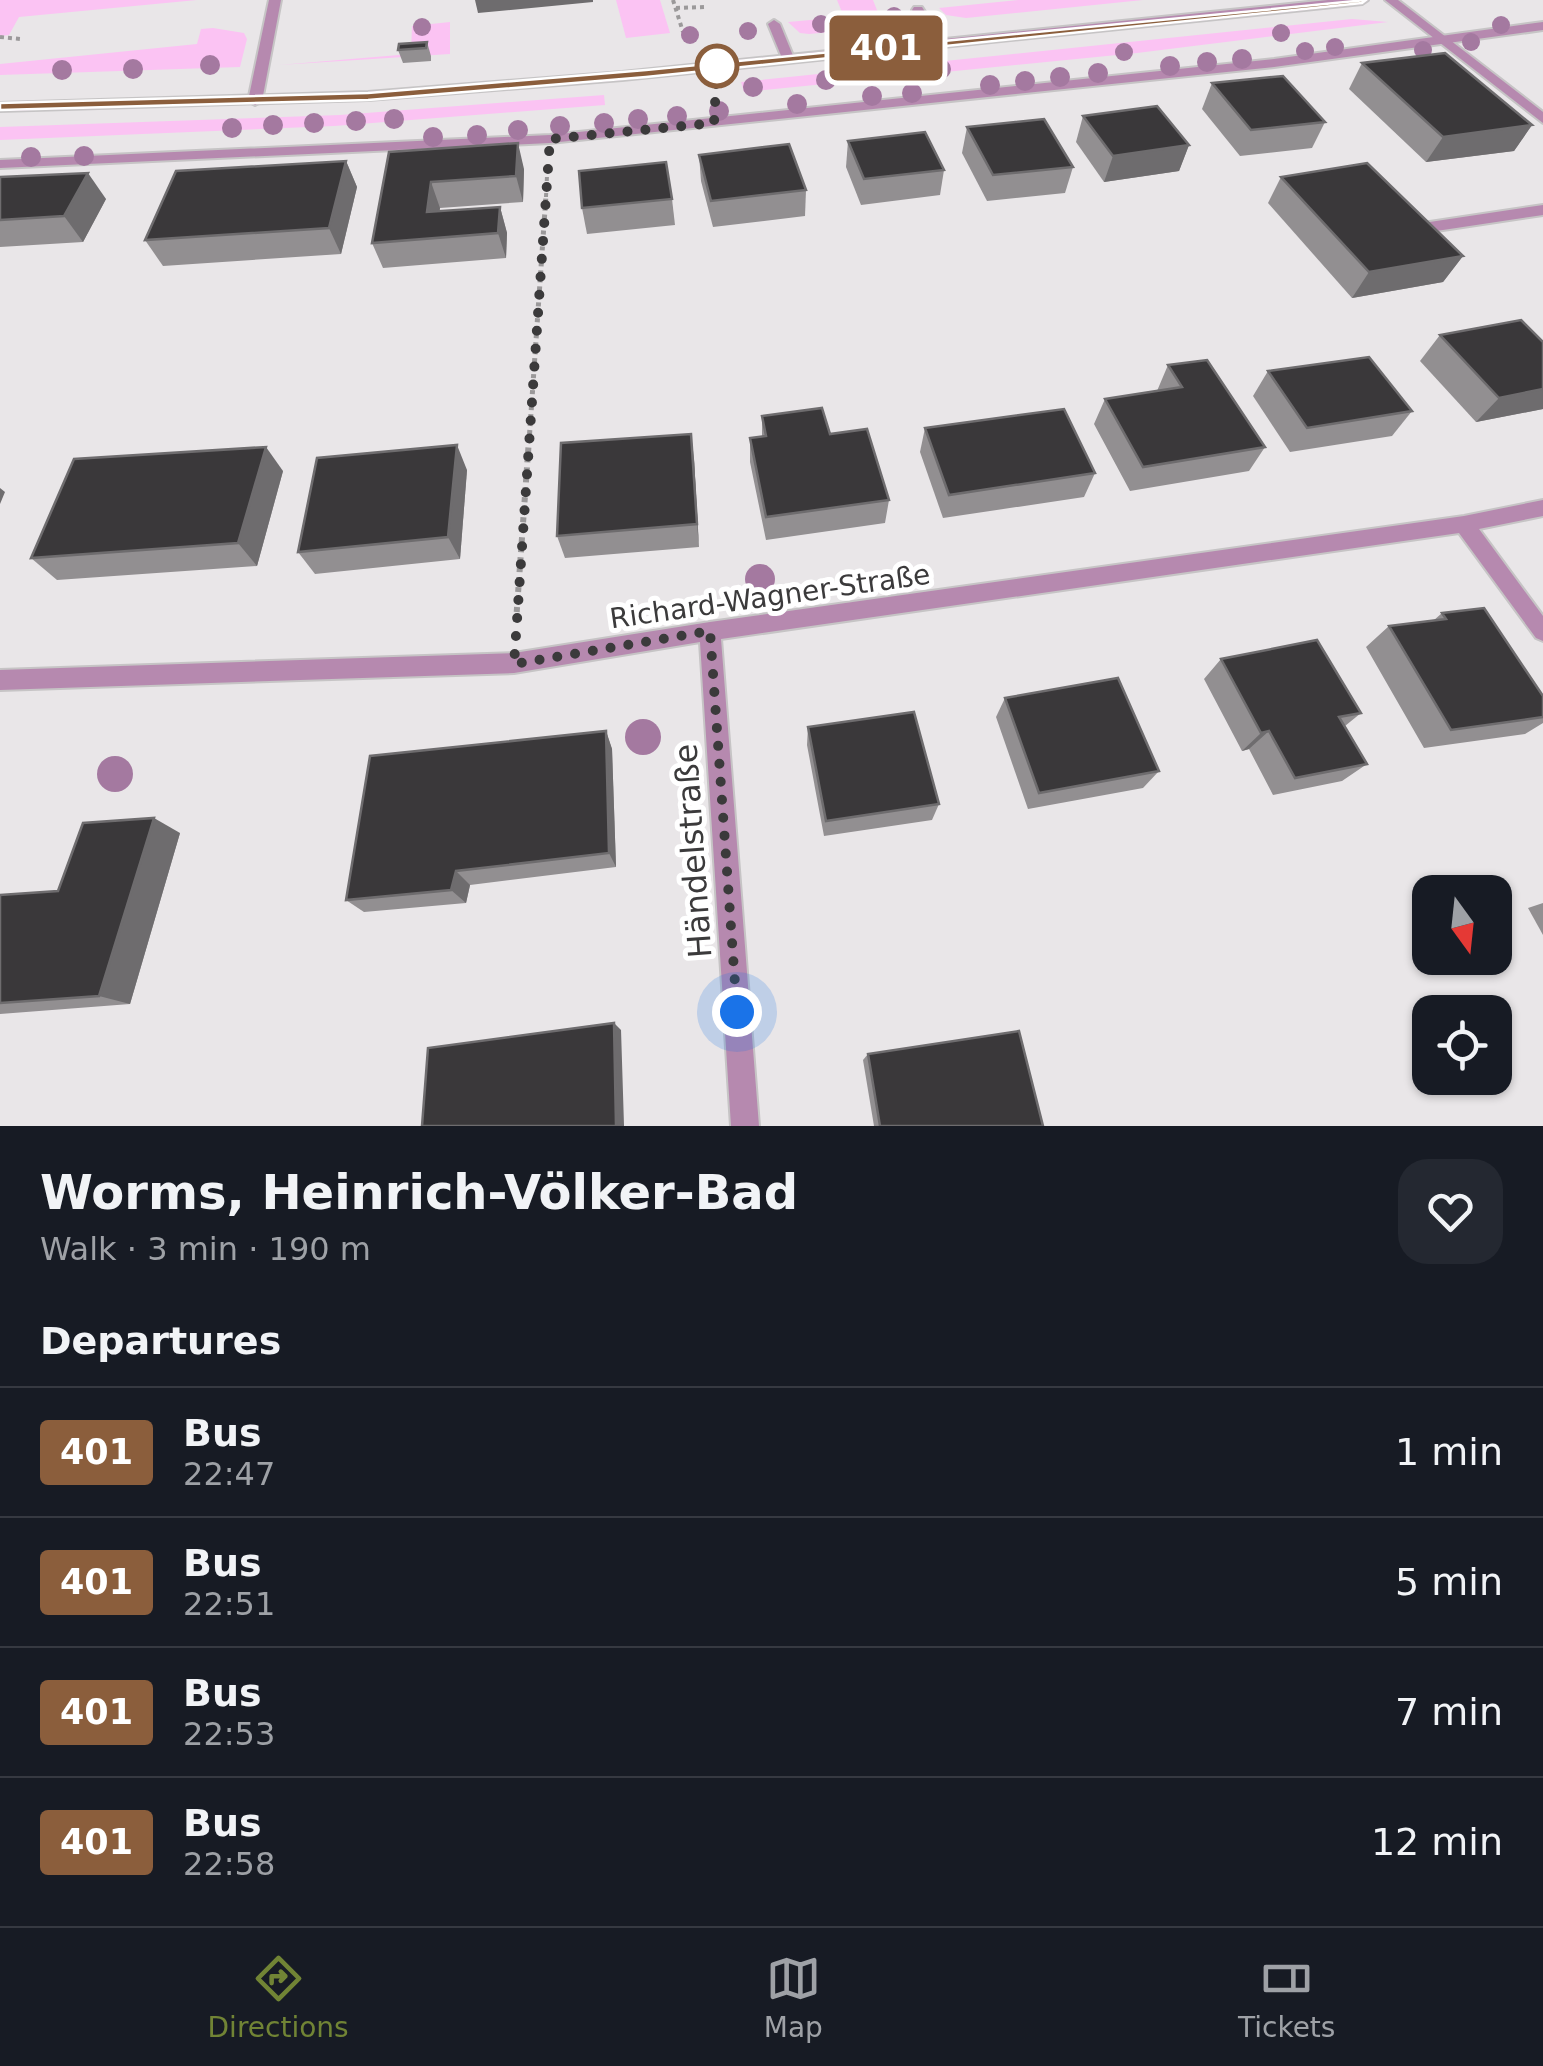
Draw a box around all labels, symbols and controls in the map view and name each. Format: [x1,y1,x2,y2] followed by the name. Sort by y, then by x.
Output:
[828,15,944,80] line badge: 401
[849,28,923,68] text: 401
[696,45,738,87] unlabelled marker
[608,558,932,635] street label: Richard-Wagner-Straße
[667,743,719,959] street label: Händelstraße
[1412,875,1512,975] north arrow
[1412,875,1512,1095] map controls
[712,987,762,1037] your location
[1412,995,1512,1095] button: locate
[1398,1159,1503,1264] button: heart
[40,1164,798,1220] text: Worms, Heinrich-Völker-Bad
[40,1230,371,1268] text: Walk · 3 min · 190 m
[40,1319,281,1363] text: Departures
[183,1411,262,1455] text: Bus
[1395,1430,1503,1474] text: 1 min
[60,1432,133,1472] text: 401
[183,1455,275,1493] text: 22:47
[183,1541,262,1585] text: Bus
[1395,1560,1503,1604] text: 5 min
[60,1562,133,1602] text: 401
[183,1585,275,1623] text: 22:51
[183,1671,262,1715] text: Bus
[1395,1690,1503,1734] text: 7 min
[60,1692,133,1732] text: 401
[183,1715,275,1753] text: 22:53
[183,1801,262,1845] text: Bus
[1371,1820,1503,1864] text: 12 min
[60,1822,133,1862] text: 401
[183,1845,275,1883] text: 22:58
[208,1951,349,2044] tab: Directions
[764,1951,823,2044] tab: Map
[1238,1951,1335,2044] tab: Tickets

